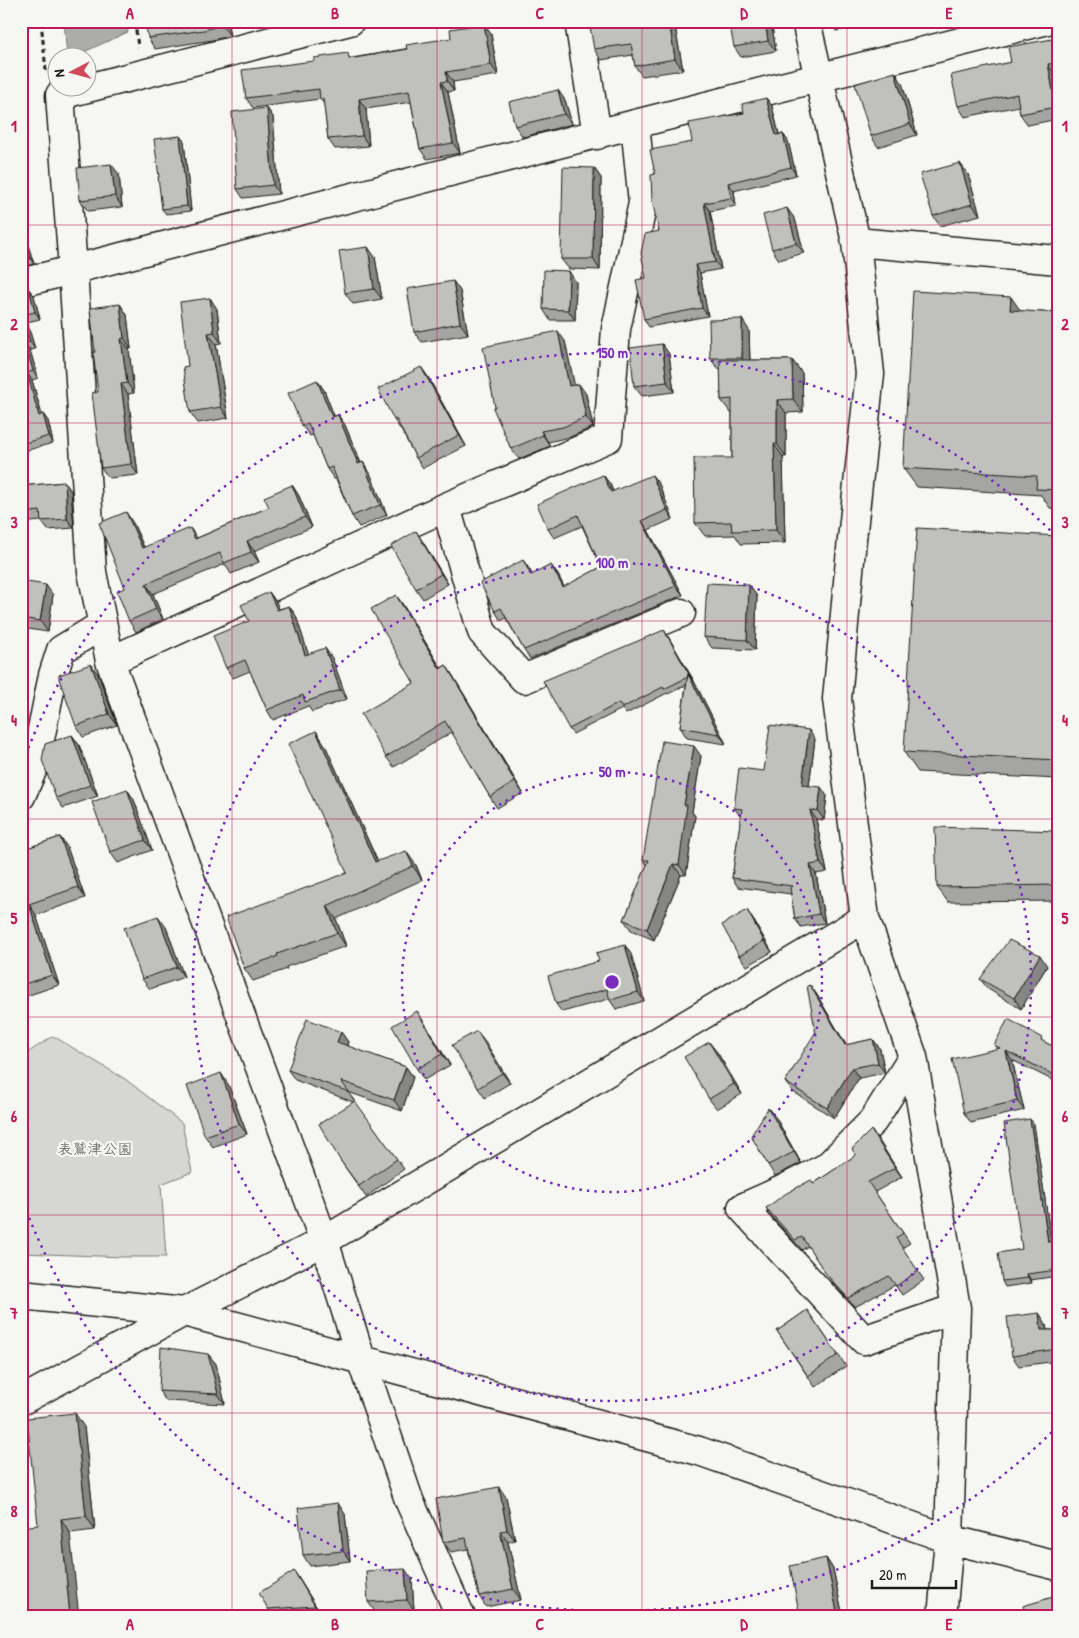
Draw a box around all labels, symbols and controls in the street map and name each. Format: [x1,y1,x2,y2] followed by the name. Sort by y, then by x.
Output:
[126,2,134,24] text: A
[331,2,339,24] text: B
[536,2,545,24] text: C
[740,2,748,24] text: D
[945,2,953,24] text: E
[48,48,98,98] north arrow
[49,68,68,78] text: N
[11,115,17,137] text: 1
[1062,115,1068,137] text: 1
[10,313,18,335] text: 2
[1061,313,1069,335] text: 2
[596,342,628,363] text: 150 m
[10,511,18,533] text: 3
[1061,511,1069,533] text: 3
[596,552,628,573] text: 100 m
[11,709,17,731] text: 4
[1062,709,1068,731] text: 4
[599,761,625,782] text: 50 m
[11,907,18,929] text: 5
[1062,907,1069,929] text: 5
[603,973,621,991] centre of rings
[11,1105,18,1127] text: 6
[1062,1105,1069,1127] text: 6
[57,1138,133,1159] park label: 表鷲津公園
[9,1302,18,1324] text: 7
[1060,1302,1069,1324] text: 7
[11,1500,18,1522] text: 8
[1062,1500,1069,1522] text: 8
[872,1558,955,1590] scale bar
[879,1564,906,1585] text: 20 m
[126,1613,134,1635] text: A
[331,1613,339,1635] text: B
[536,1613,545,1635] text: C
[740,1613,748,1635] text: D
[945,1613,953,1635] text: E

